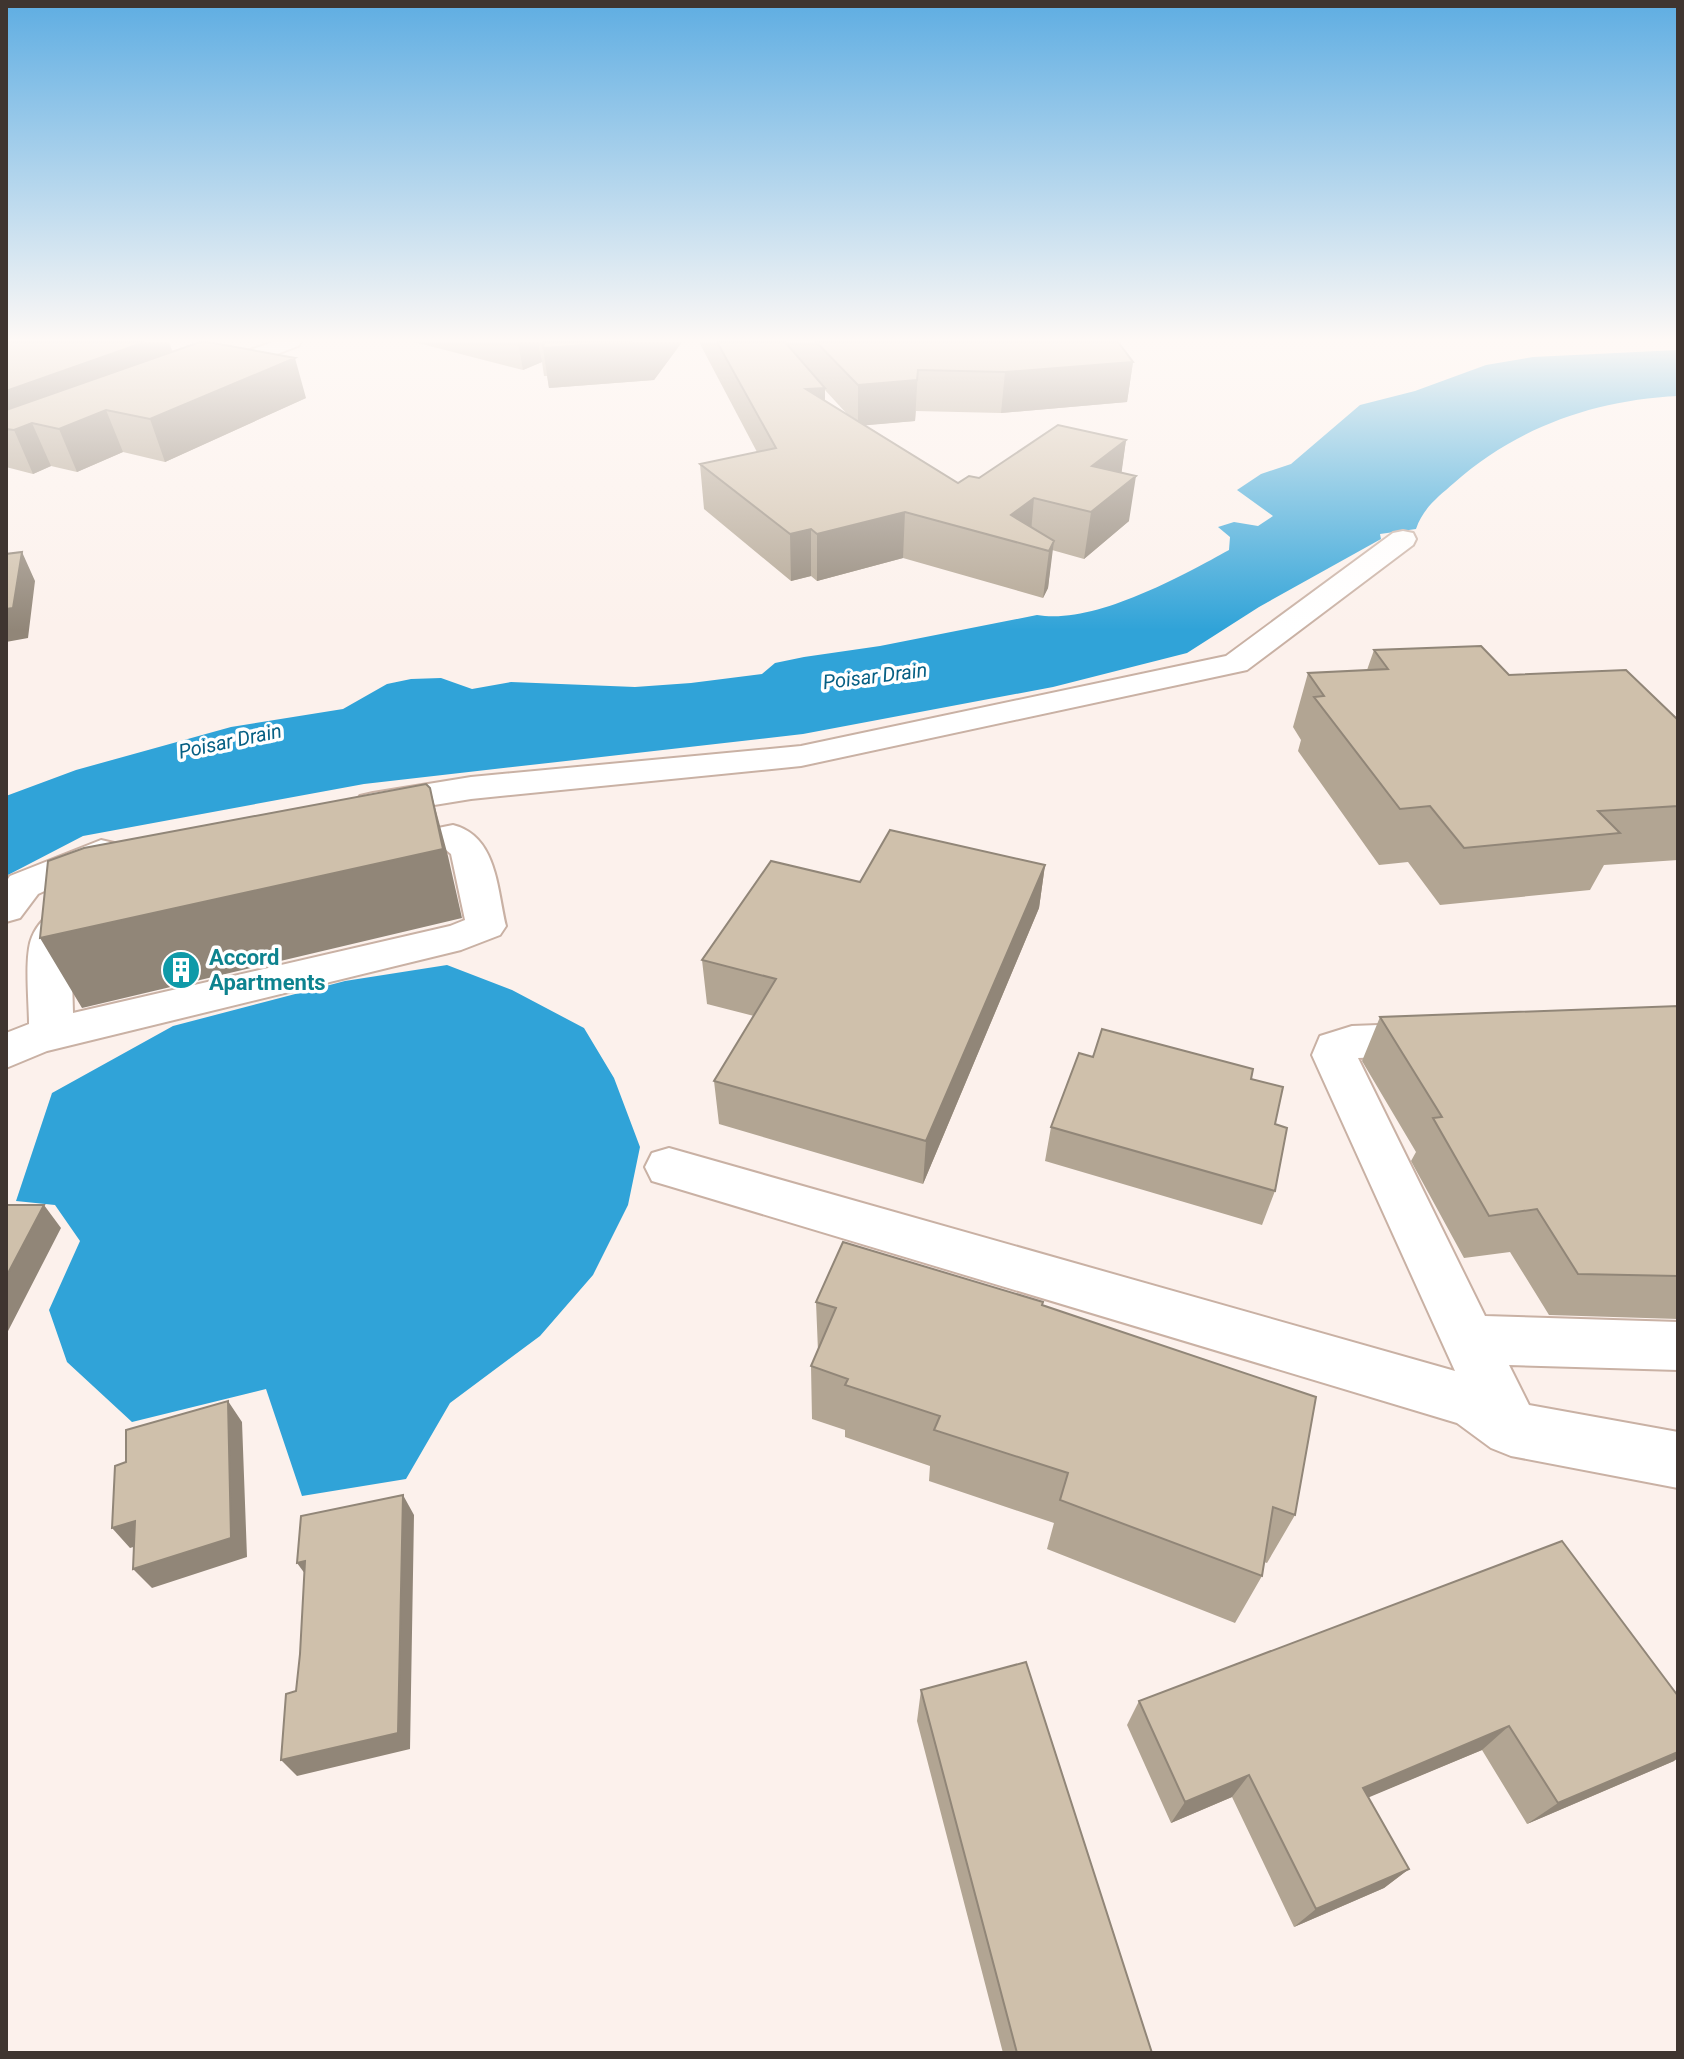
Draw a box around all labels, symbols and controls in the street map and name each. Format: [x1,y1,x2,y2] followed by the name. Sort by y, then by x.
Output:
[822,658,928,694] water label: Poisar Drain
[176,718,284,764] water label: Poisar Drain
[209,945,326,995] place label: Accord Apartments
[160,949,202,991] building icon: Accord Apartments

